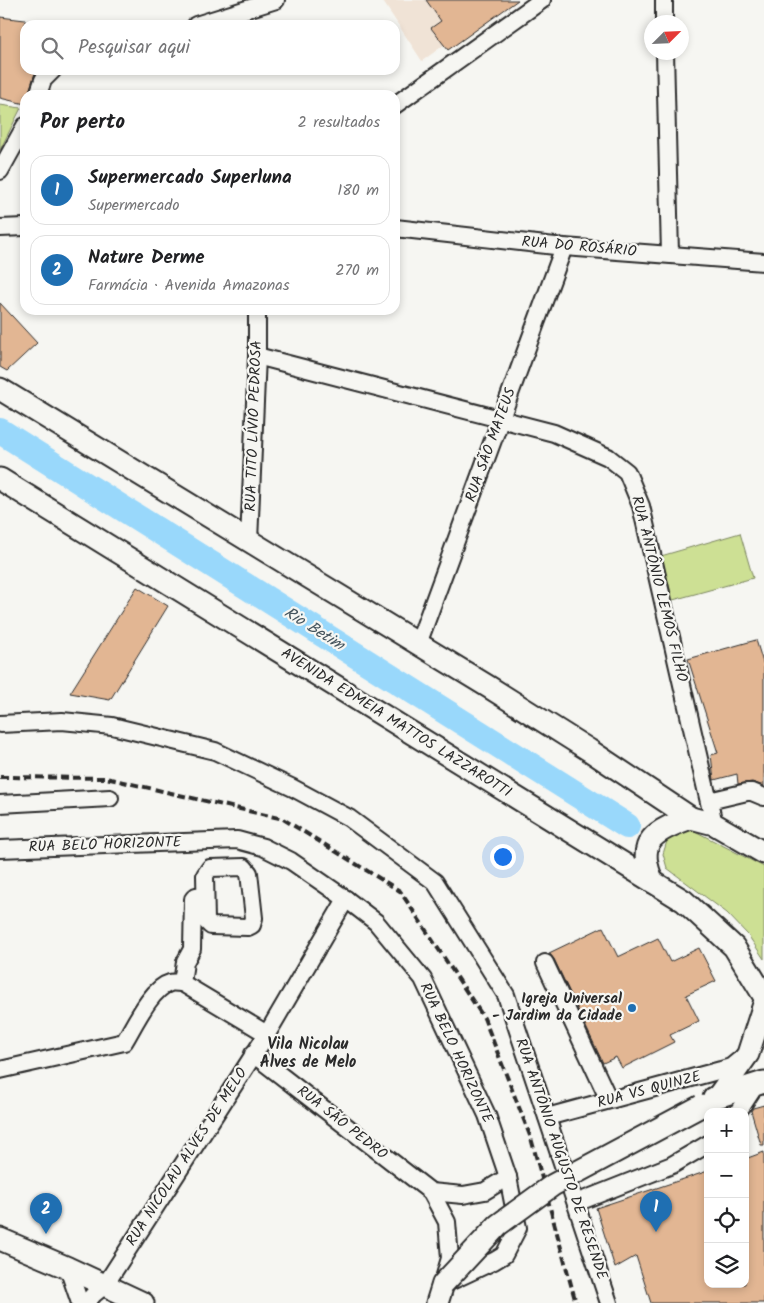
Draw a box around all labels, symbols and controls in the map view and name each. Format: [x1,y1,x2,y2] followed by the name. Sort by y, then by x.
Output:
[644,15,689,60] north arrow
[20,20,400,75] search box
[78,33,190,63] text: Pesquisar aqui
[38,34,66,62] icon: search
[40,106,125,139] text: Por perto
[298,110,380,135] text: 2 resultados
[88,163,292,193] text: Supermercado Superluna
[55,178,59,203] text: 1
[337,178,379,203] text: 180 m
[88,193,179,218] text: Supermercado
[520,230,638,264] street label: RUA DO ROSÁRIO
[88,243,205,273] text: Nature Derme
[52,258,62,283] text: 2
[335,258,379,283] text: 270 m
[88,273,290,298] text: Farmácia · Avenida Amazonas
[239,340,269,512] street label: RUA TITO LÍVIO PEDROSA
[459,385,523,505] street label: RUA SÃO MATEUS
[624,493,694,685] street label: RUA ANTÔNIO LEMOS FILHO
[279,601,350,658] water label: Rio Betim
[276,642,516,804] street label: AVENIDA EDMEIA MATTOS LAZZAROTTI
[28,830,183,860] street label: RUA BELO HORIZONTE
[490,844,516,870] your location
[413,979,500,1128] street label: RUA BELO HORIZONTE
[492,987,623,1028] place label: Igreja Universal - Jardim da Cidade
[626,1002,638,1014] marker: Igreja Universal - Jardim da Cidade
[260,1032,356,1075] district label: Vila Nicolau Alves de Melo
[508,1035,614,1284] street label: RUA ANTÔNIO AUGUSTO DE RESENDE
[120,1063,254,1251] street label: RUA NICOLAU ALVES DE MELO
[595,1064,705,1115] street label: RUA VS QUINZE
[291,1080,393,1166] street label: RUA SÃO PEDRO
[704,1108,749,1288] map controls
[704,1108,749,1153] button: +
[704,1153,749,1198] button: −
[640,1191,672,1232] pin: 1
[30,1193,62,1234] pin: 2
[704,1198,749,1243] button: locate
[704,1243,749,1288] button: layers

